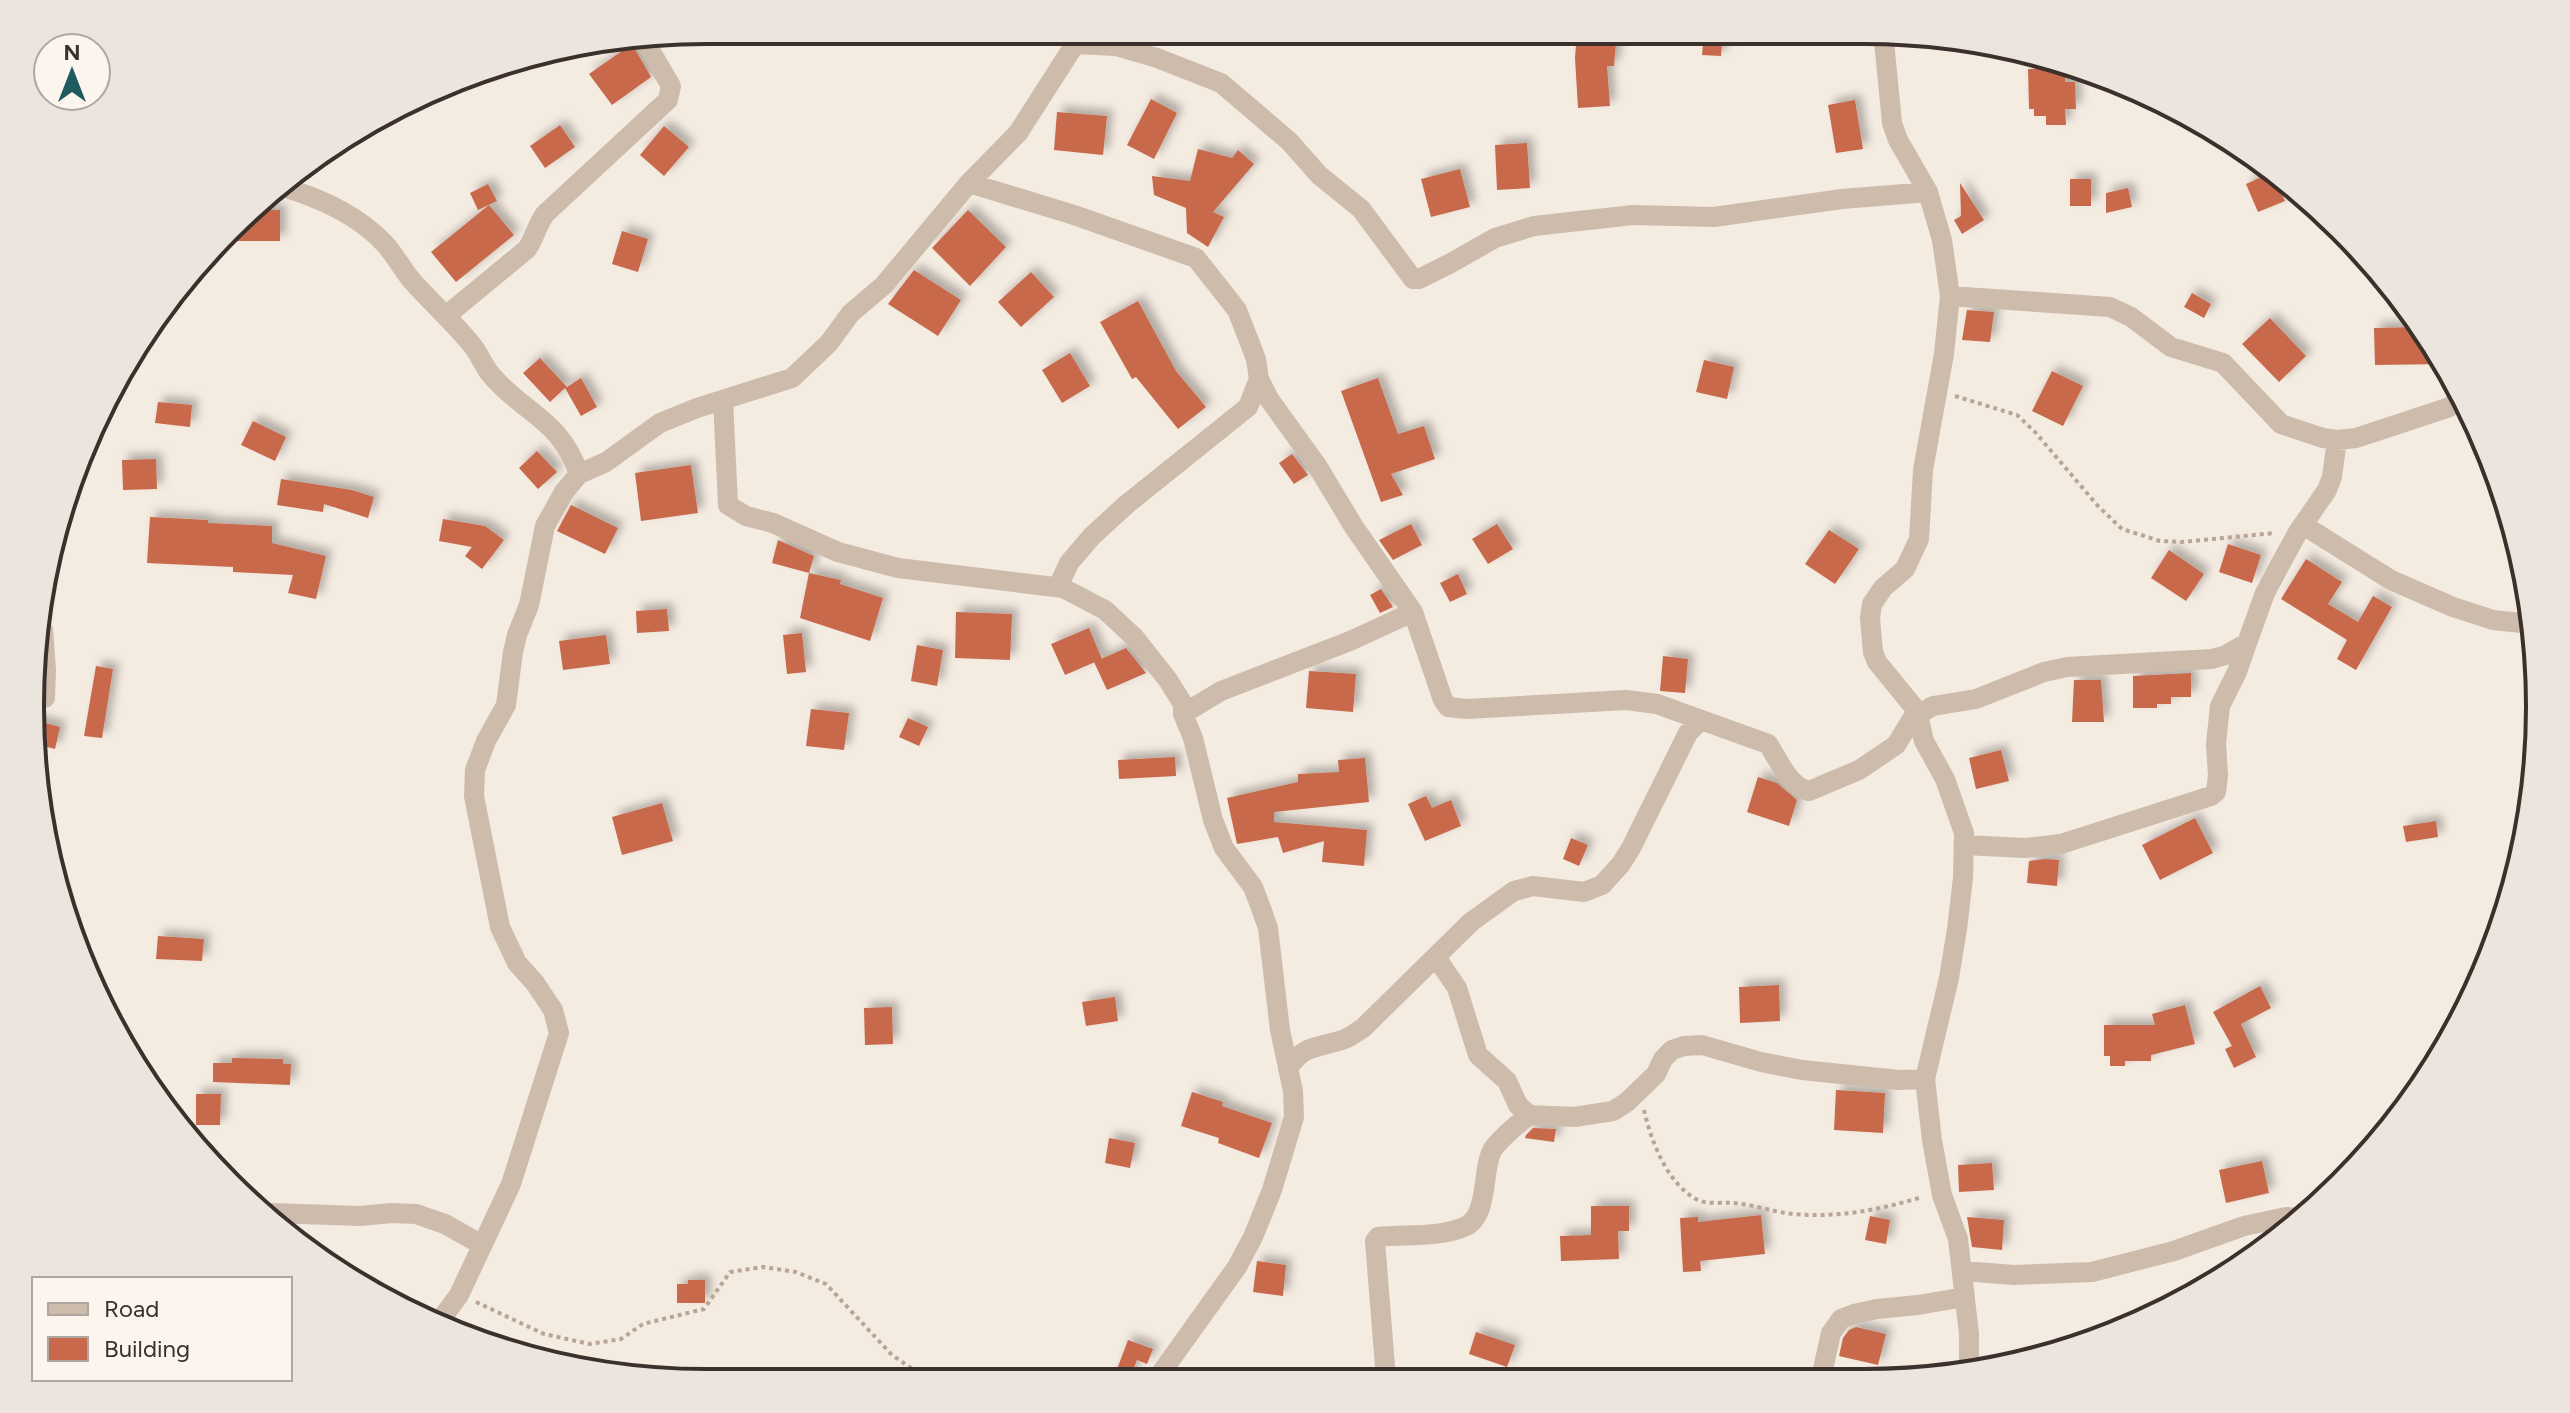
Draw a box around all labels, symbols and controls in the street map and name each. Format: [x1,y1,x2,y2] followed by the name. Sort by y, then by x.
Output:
[32,32,112,112] north arrow
[63,39,81,66] text: N
[32,1277,292,1381] legend
[104,1294,159,1323] text: Road
[104,1334,190,1363] text: Building

